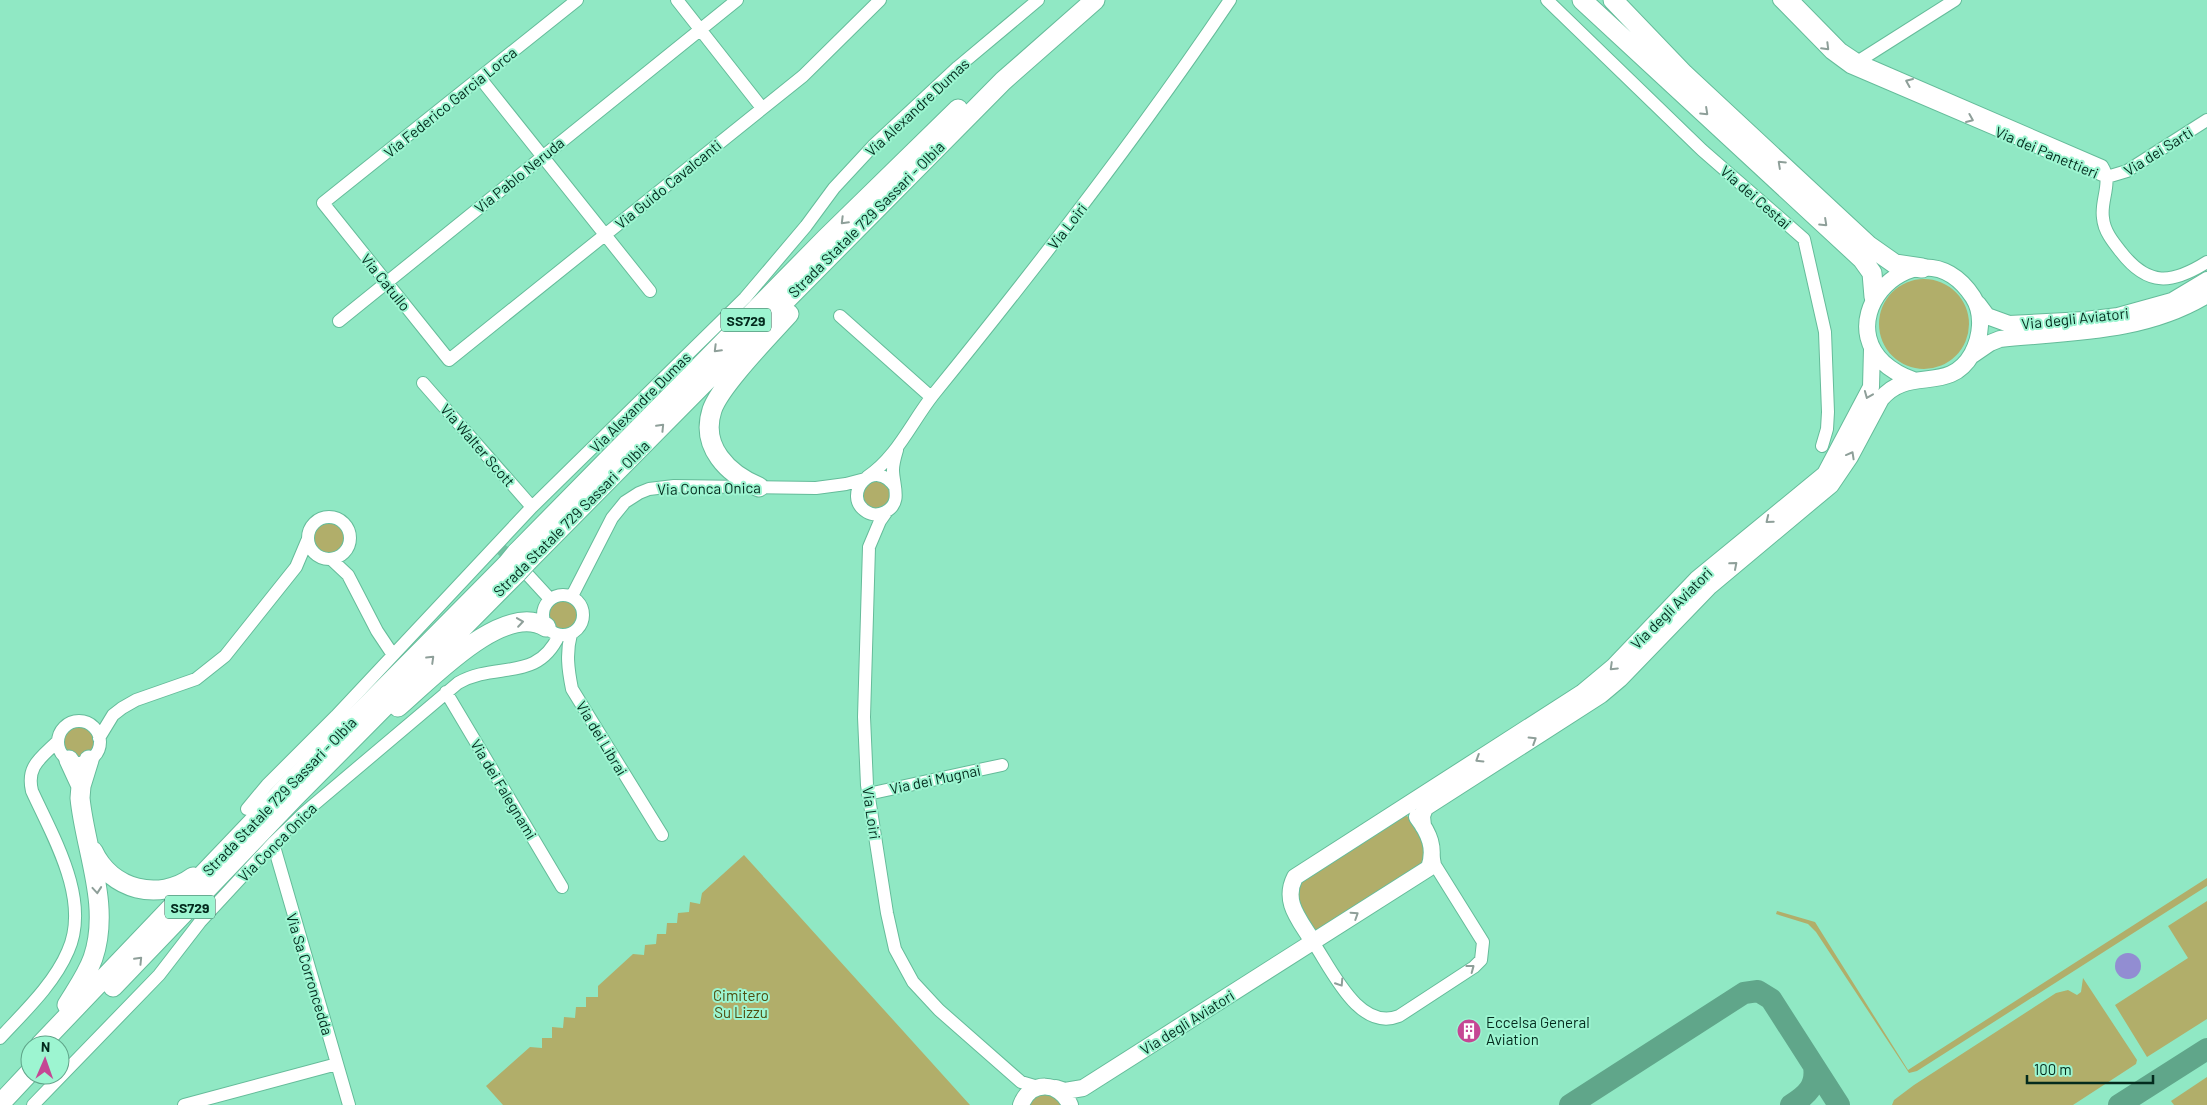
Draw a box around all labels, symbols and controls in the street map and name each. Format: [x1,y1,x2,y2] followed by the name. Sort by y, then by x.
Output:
[1820,41,1829,50] one-way arrow
[380,43,520,161] street label: Via Federico Garcia Lorca
[861,54,973,160] street label: Via Alexandre Dumas
[1905,78,1914,88] one-way arrow
[1700,106,1709,115] one-way arrow
[1965,113,1974,124] one-way arrow
[1993,122,2101,182] street label: Via dei Panettieri
[2120,123,2196,179] street label: Via dei Sarti
[471,133,567,217] street label: Via Pablo Neruda
[611,136,725,232] street label: Via Guido Cavalcanti
[784,137,948,301] street label: Strada Statale 729 Sassari - Olbia
[1777,161,1786,170] one-way arrow
[1717,162,1795,232] street label: Via dei Cestai
[1044,200,1090,252] street label: Via Loiri
[841,215,850,224] one-way arrow
[1819,217,1828,226] one-way arrow
[357,250,415,314] street label: Via Catullo
[2020,303,2130,333] street label: Via degli Aviatori
[721,308,771,332] road number: SS729
[714,343,723,352] one-way arrow
[586,348,694,456] street label: Via Alexandre Dumas
[1863,390,1874,399] one-way arrow
[437,400,519,490] street label: Via Walter Scott
[655,424,664,433] one-way arrow
[489,436,653,600] street label: Strada Statale 729 Sassari - Olbia
[1845,451,1855,460] one-way arrow
[657,478,761,498] street label: Via Conca Onica
[1766,515,1775,524] one-way arrow
[1728,562,1737,571] one-way arrow
[1627,564,1715,652] street label: Via degli Aviatori
[515,618,524,628] one-way arrow
[426,656,435,665] one-way arrow
[1610,661,1619,670] one-way arrow
[573,697,631,779] street label: Via dei Librai
[198,713,360,879] street label: Strada Statale 729 Sassari - Olbia
[467,736,541,842] street label: Via dei Falegnami
[1527,736,1536,746] one-way arrow
[1475,752,1484,762] one-way arrow
[888,761,982,797] street label: Via dei Mugnai
[859,785,885,841] street label: Via Loiri
[234,799,320,885] street label: Via Conca Onica
[91,887,102,895] one-way arrow
[165,896,215,919] road number: SS729
[283,911,337,1037] street label: Via Sa Corroncedda
[1349,912,1358,922] one-way arrow
[133,956,142,965] one-way arrow
[1465,965,1475,974] one-way arrow
[1334,977,1343,986] one-way arrow
[713,986,769,1021] park label: Cimitero Su Lizzu
[1137,986,1237,1058] street label: Via degli Aviatori
[1486,1013,1590,1048] place label: Eccelsa General Aviation
[1456,1018,1482,1044] building icon: Eccelsa General Aviation
[20,1035,70,1085] north arrow
[41,1038,50,1055] text: N
[2027,1052,2153,1084] scale bar
[2034,1060,2072,1078] text: 100 m

